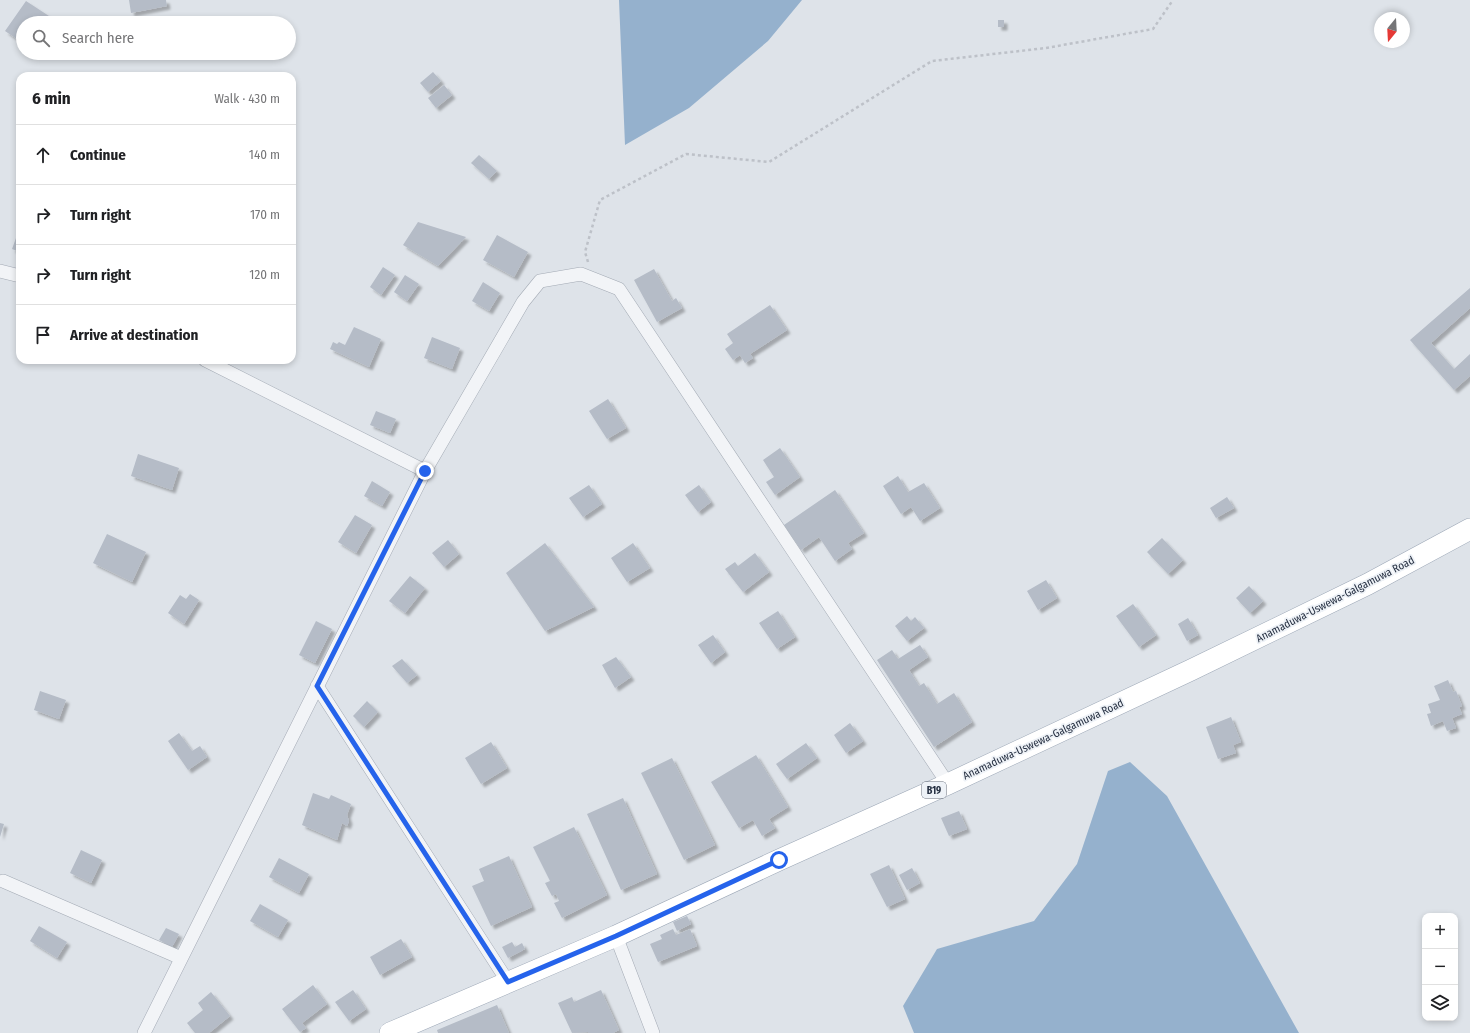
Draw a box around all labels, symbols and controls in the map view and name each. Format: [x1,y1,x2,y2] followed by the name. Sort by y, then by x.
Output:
[1374,12,1410,48] north arrow
[16,16,296,60] search box
[30,27,52,49] icon: search
[62,29,134,47] text: Search here
[32,88,71,109] text: 6 min
[214,91,280,106] text: Walk · 430 m
[32,144,54,166] icon: ahead
[70,146,126,164] text: Continue
[249,147,280,162] text: 140 m
[32,204,54,226] icon: right
[70,206,131,224] text: Turn right
[250,207,280,222] text: 170 m
[32,264,54,286] icon: right
[70,266,131,284] text: Turn right
[249,267,280,282] text: 120 m
[32,324,54,346] icon: arrive
[70,326,198,344] text: Arrive at destination
[416,462,434,480] route end
[1254,554,1417,645] street label: Anamaduwa-Uswewa-Galgamuwa Road
[961,696,1126,783] street label: Anamaduwa-Uswewa-Galgamuwa Road
[922,782,946,798] road number: B19
[770,851,788,869] route start
[1422,913,1458,1021] map controls
[1422,913,1458,949] button: +
[1422,949,1458,985] button: −
[1422,985,1458,1021] button: layers

